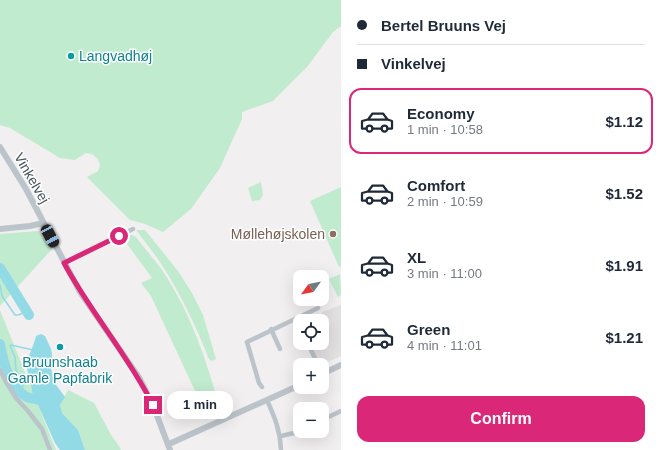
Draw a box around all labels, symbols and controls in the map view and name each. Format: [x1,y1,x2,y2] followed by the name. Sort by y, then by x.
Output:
[381,17,506,34] text: Bertel Bruuns Vej
[79,48,152,64] place label: Langvadhøj
[66,51,76,61] marker: Langvadhøj
[381,55,446,72] text: Vinkelvej
[359,103,395,139] icon: car
[407,105,475,122] text: Economy
[605,113,643,130] text: $1.12
[407,122,483,137] text: 1 min · 10:58
[11,150,53,206] street label: Vinkelvej
[359,175,395,211] icon: car
[407,177,465,194] text: Comfort
[605,185,643,202] text: $1.52
[407,194,483,209] text: 2 min · 10:59
[39,223,61,249] car
[231,226,325,242] place label: Møllehøjskolen
[110,227,128,245] route start
[328,229,338,239] marker: Møllehøjskolen
[359,247,395,283] icon: car
[407,249,426,266] text: XL
[605,257,643,274] text: $1.91
[407,266,482,281] text: 3 min · 11:00
[293,270,329,306] north arrow
[293,270,329,438] map controls
[293,314,329,350] button: locate
[359,319,395,355] icon: car
[407,321,450,338] text: Green
[605,329,643,346] text: $1.21
[407,338,482,353] text: 4 min · 11:01
[55,342,65,352] marker: Bruunshaab Gamle Papfabrik
[8,354,113,386] place label: Bruunshaab Gamle Papfabrik
[293,358,329,394] button: +
[167,391,233,419] callout: 1 min
[144,396,162,414] route end
[357,396,645,442] button: Confirm
[183,397,217,412] text: 1 min
[293,402,329,438] button: −

